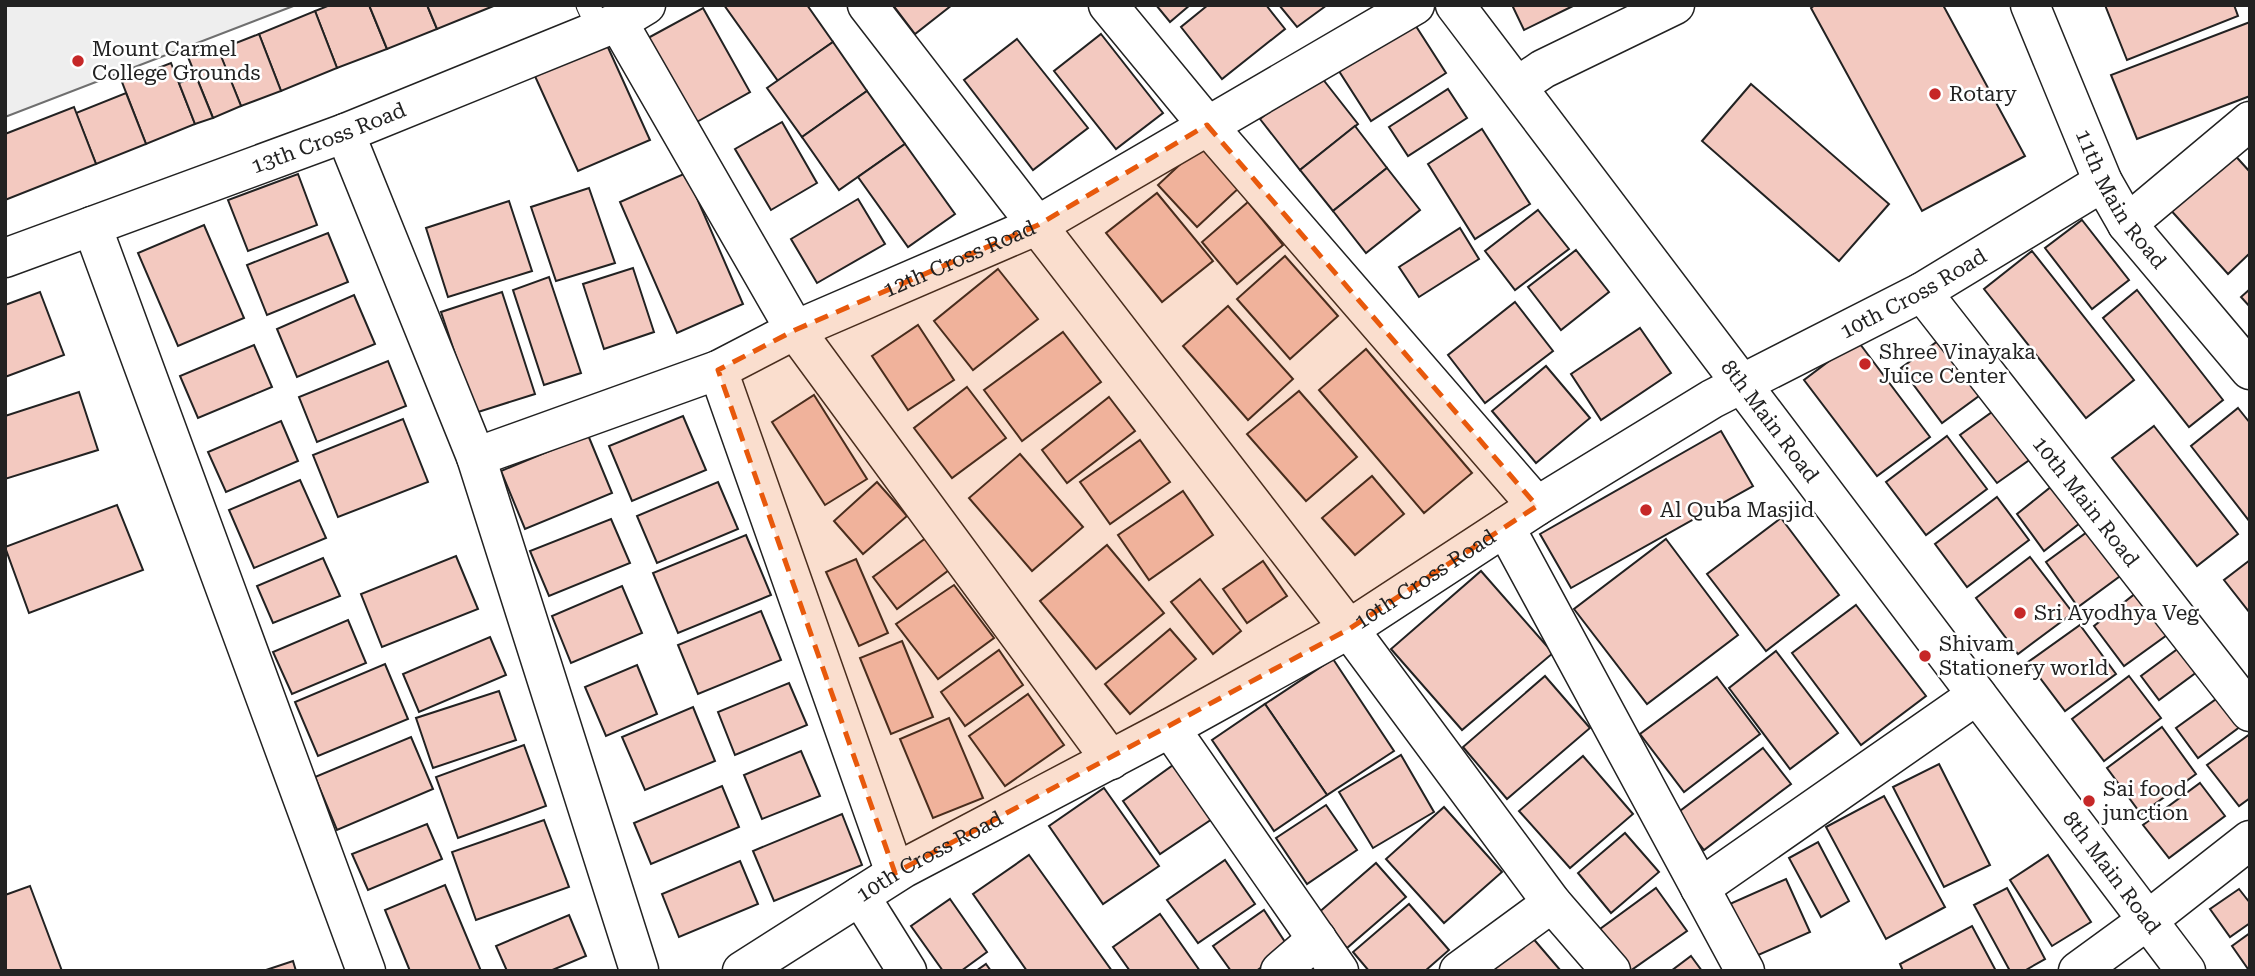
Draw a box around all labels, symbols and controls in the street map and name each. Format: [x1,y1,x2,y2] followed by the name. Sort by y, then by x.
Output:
[92,37,261,85] place label: Mount Carmel College Grounds
[70,53,86,69] marker: Mount Carmel College Grounds
[1949,82,2017,106] place label: Rotary
[1927,86,1943,102] marker: Rotary
[248,97,410,178] street label: 13th Cross Road
[2071,126,2172,274] street label: 11th Main Road
[880,215,1040,302] street label: 12th Cross Road
[1836,243,1991,344] street label: 10th Cross Road
[1879,340,2036,388] place label: Shree Vinayaka Juice Center
[1716,355,1824,487] street label: 8th Main Road
[1857,356,1873,372] marker: Shree Vinayaka Juice Center
[2027,432,2144,572] street label: 10th Main Road
[1660,498,1815,522] place label: Al Quba Masjid
[1638,502,1654,518] marker: Al Quba Masjid
[1350,524,1501,634] street label: 10th Cross Road
[2034,601,2199,625] place label: Sri Ayodhya Veg
[2012,605,2028,621] marker: Sri Ayodhya Veg
[1939,632,2109,680] place label: Shivam Stationery world
[1917,648,1933,664] marker: Shivam Stationery world
[2101,777,2189,825] place label: Sai food junction
[2081,793,2097,809] marker: Sai food junction
[852,806,1007,907] street label: 10th Cross Road
[2058,807,2166,939] street label: 8th Main Road

